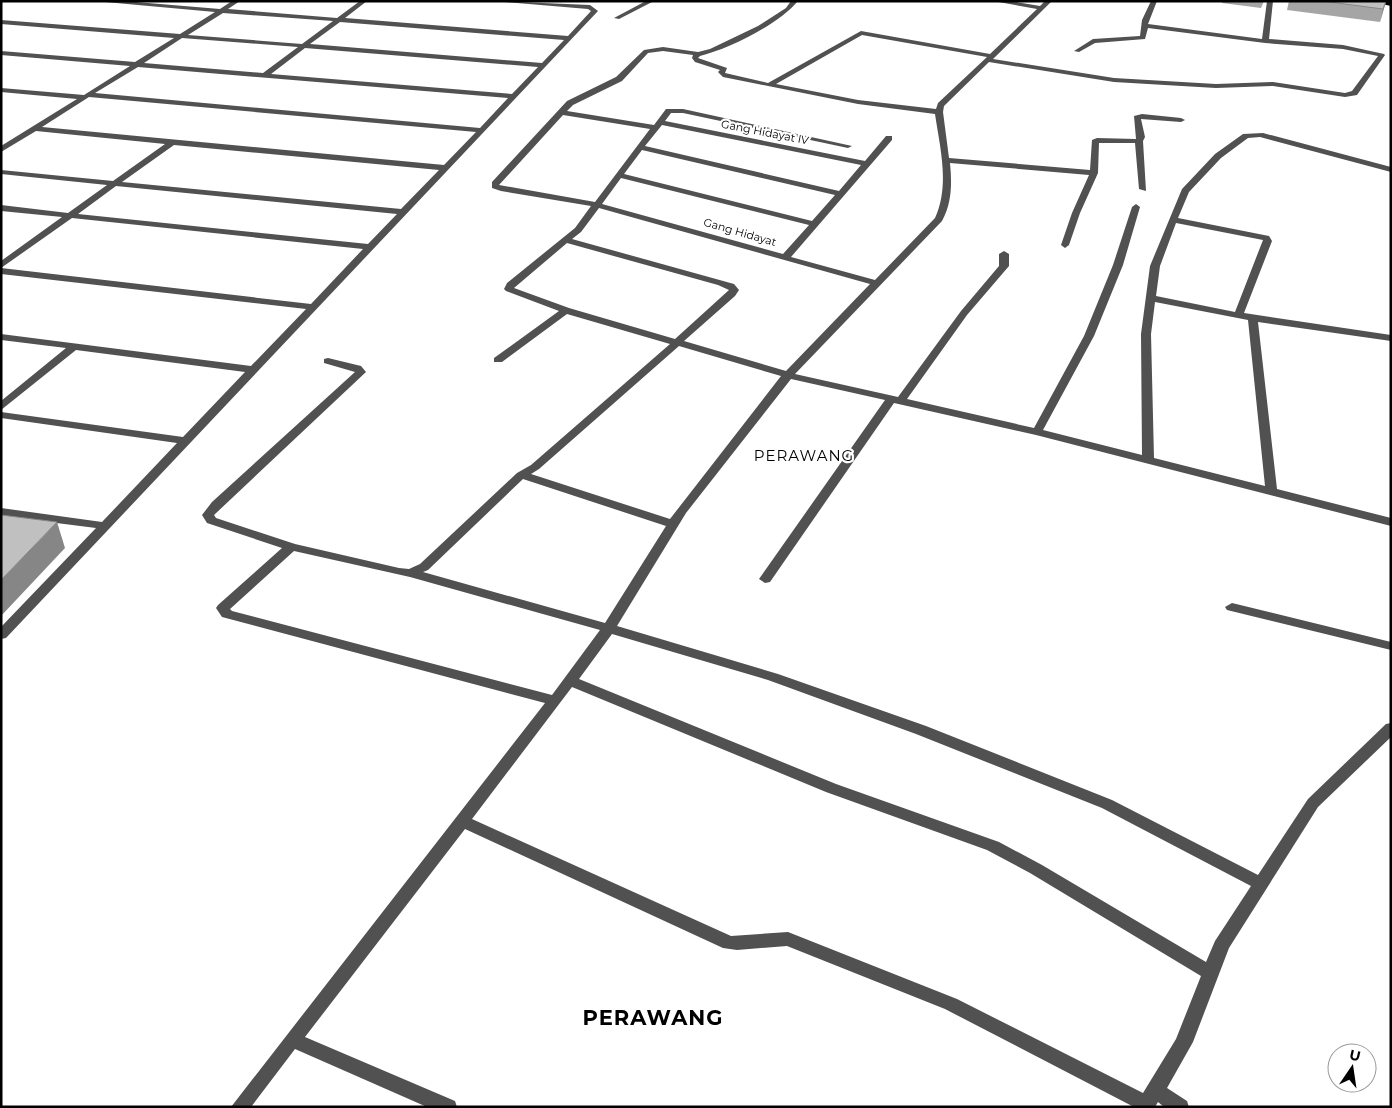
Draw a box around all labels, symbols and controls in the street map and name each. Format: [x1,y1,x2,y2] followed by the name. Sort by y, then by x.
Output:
[720,117,810,147] street label: Gang Hidayat IV
[702,215,779,249] street label: Gang Hidayat
[754,446,854,465] district label: PERAWANG
[583,1005,723,1030] district label: PERAWANG
[1327,1043,1377,1093] north arrow
[1348,1045,1362,1065] text: U

